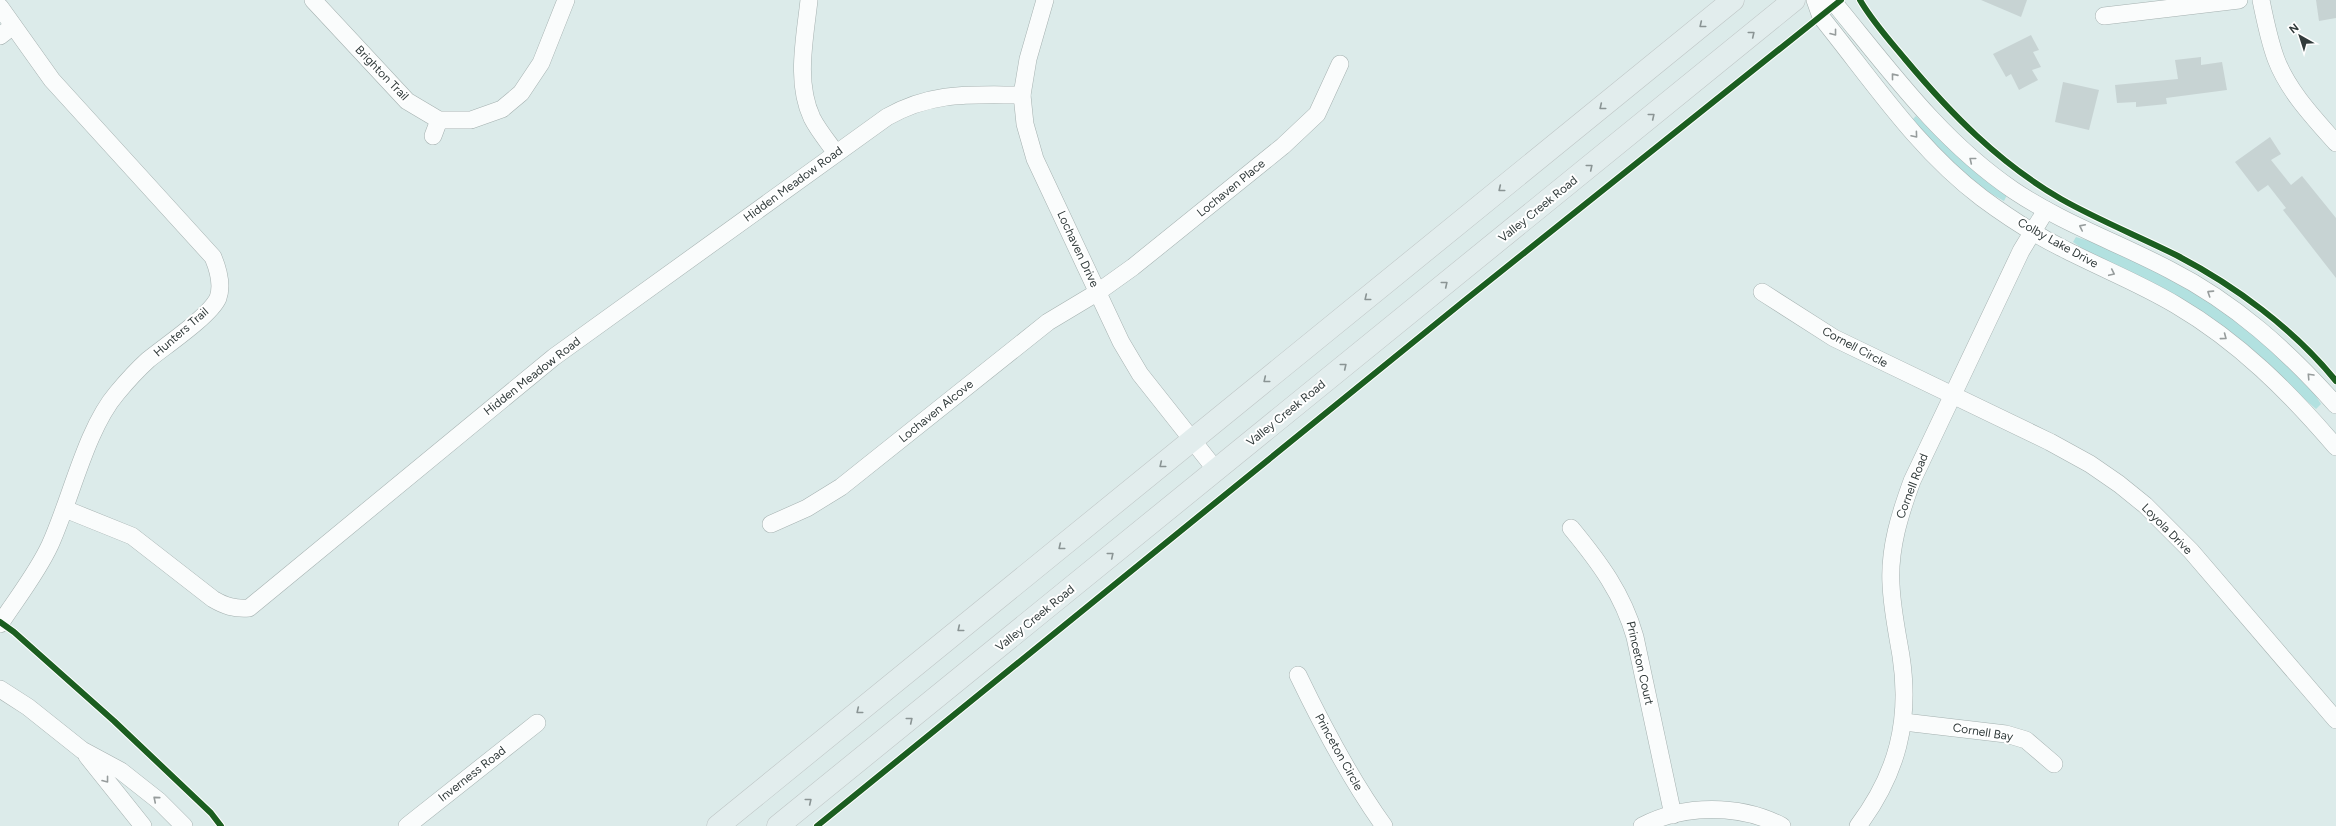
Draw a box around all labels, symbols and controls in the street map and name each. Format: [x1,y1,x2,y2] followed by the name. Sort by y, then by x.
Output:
[2280,16,2320,56] north arrow
[1700,20,1707,27] one-way arrow
[2287,21,2301,36] text: N
[1830,29,1837,36] one-way arrow
[1748,32,1755,39] one-way arrow
[352,43,412,103] street label: Brighton Trail
[1891,74,1898,81] one-way arrow
[1599,102,1606,109] one-way arrow
[1647,114,1654,121] one-way arrow
[1911,130,1918,138] one-way arrow
[741,143,845,225] street label: Hidden Meadow Road
[1194,156,1268,220] street label: Lochaven Place
[1969,157,1976,164] one-way arrow
[1585,164,1592,171] one-way arrow
[1496,173,1580,245] street label: Valley Creek Road
[1498,184,1505,191] one-way arrow
[1054,209,1102,290] street label: Lochaven Drive
[2015,215,2101,271] street label: Colby Lake Drive
[2079,224,2087,232] one-way arrow
[2108,268,2115,276] one-way arrow
[1441,282,1448,289] one-way arrow
[2207,290,2214,298] one-way arrow
[1364,293,1371,300] one-way arrow
[151,304,211,360] street label: Hunters Trail
[1820,324,1891,370] street label: Cornell Circle
[2220,332,2227,339] one-way arrow
[481,334,583,418] street label: Hidden Meadow Road
[1340,364,1347,371] one-way arrow
[2307,373,2315,381] one-way arrow
[1263,375,1271,382] one-way arrow
[896,377,976,445] street label: Lochaven Alcove
[1244,377,1328,449] street label: Valley Creek Road
[1893,451,1931,521] street label: Cornell Road
[1159,460,1166,467] one-way arrow
[2139,501,2195,557] street label: Loyola Drive
[1058,543,1065,550] one-way arrow
[1107,553,1114,560] one-way arrow
[993,582,1077,654] street label: Valley Creek Road
[1624,620,1657,707] street label: Princeton Court
[957,625,965,632] one-way arrow
[857,707,864,714] one-way arrow
[1312,711,1366,793] street label: Princeton Circle
[905,717,912,724] one-way arrow
[1952,720,2015,744] street label: Cornell Bay
[436,743,508,805] street label: Inverness Road
[102,776,109,783] one-way arrow
[154,796,161,803] one-way arrow
[804,799,811,806] one-way arrow

